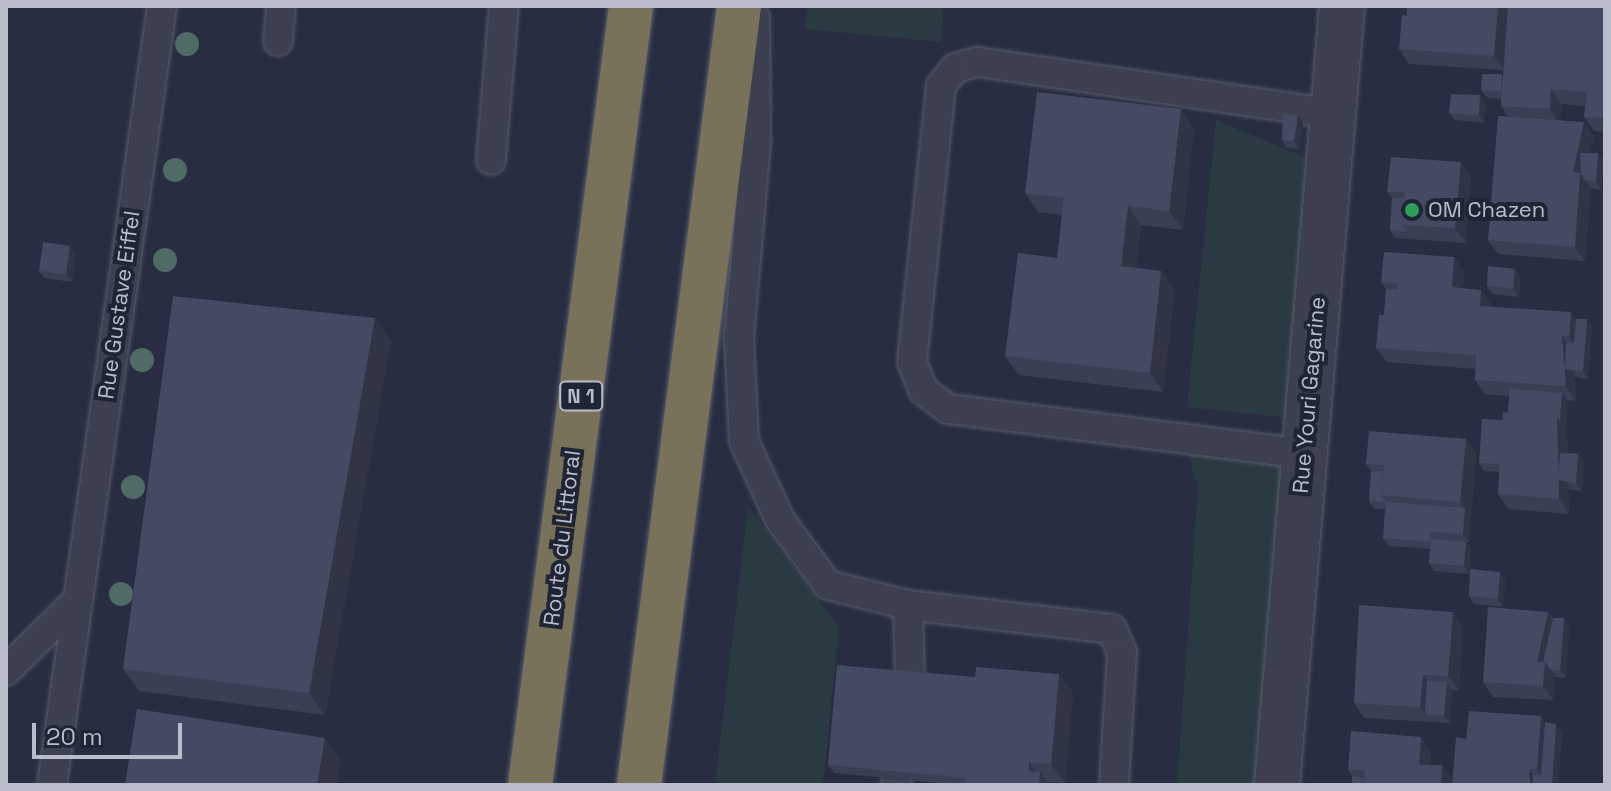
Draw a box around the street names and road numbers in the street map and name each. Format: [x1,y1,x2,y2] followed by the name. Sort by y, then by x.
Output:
[93,209,145,401] street label: Rue Gustave Eiffel
[1287,295,1331,495] street label: Rue Youri Gagarine
[559,380,603,412] road number: N 1
[538,449,586,627] street label: Route du Littoral

